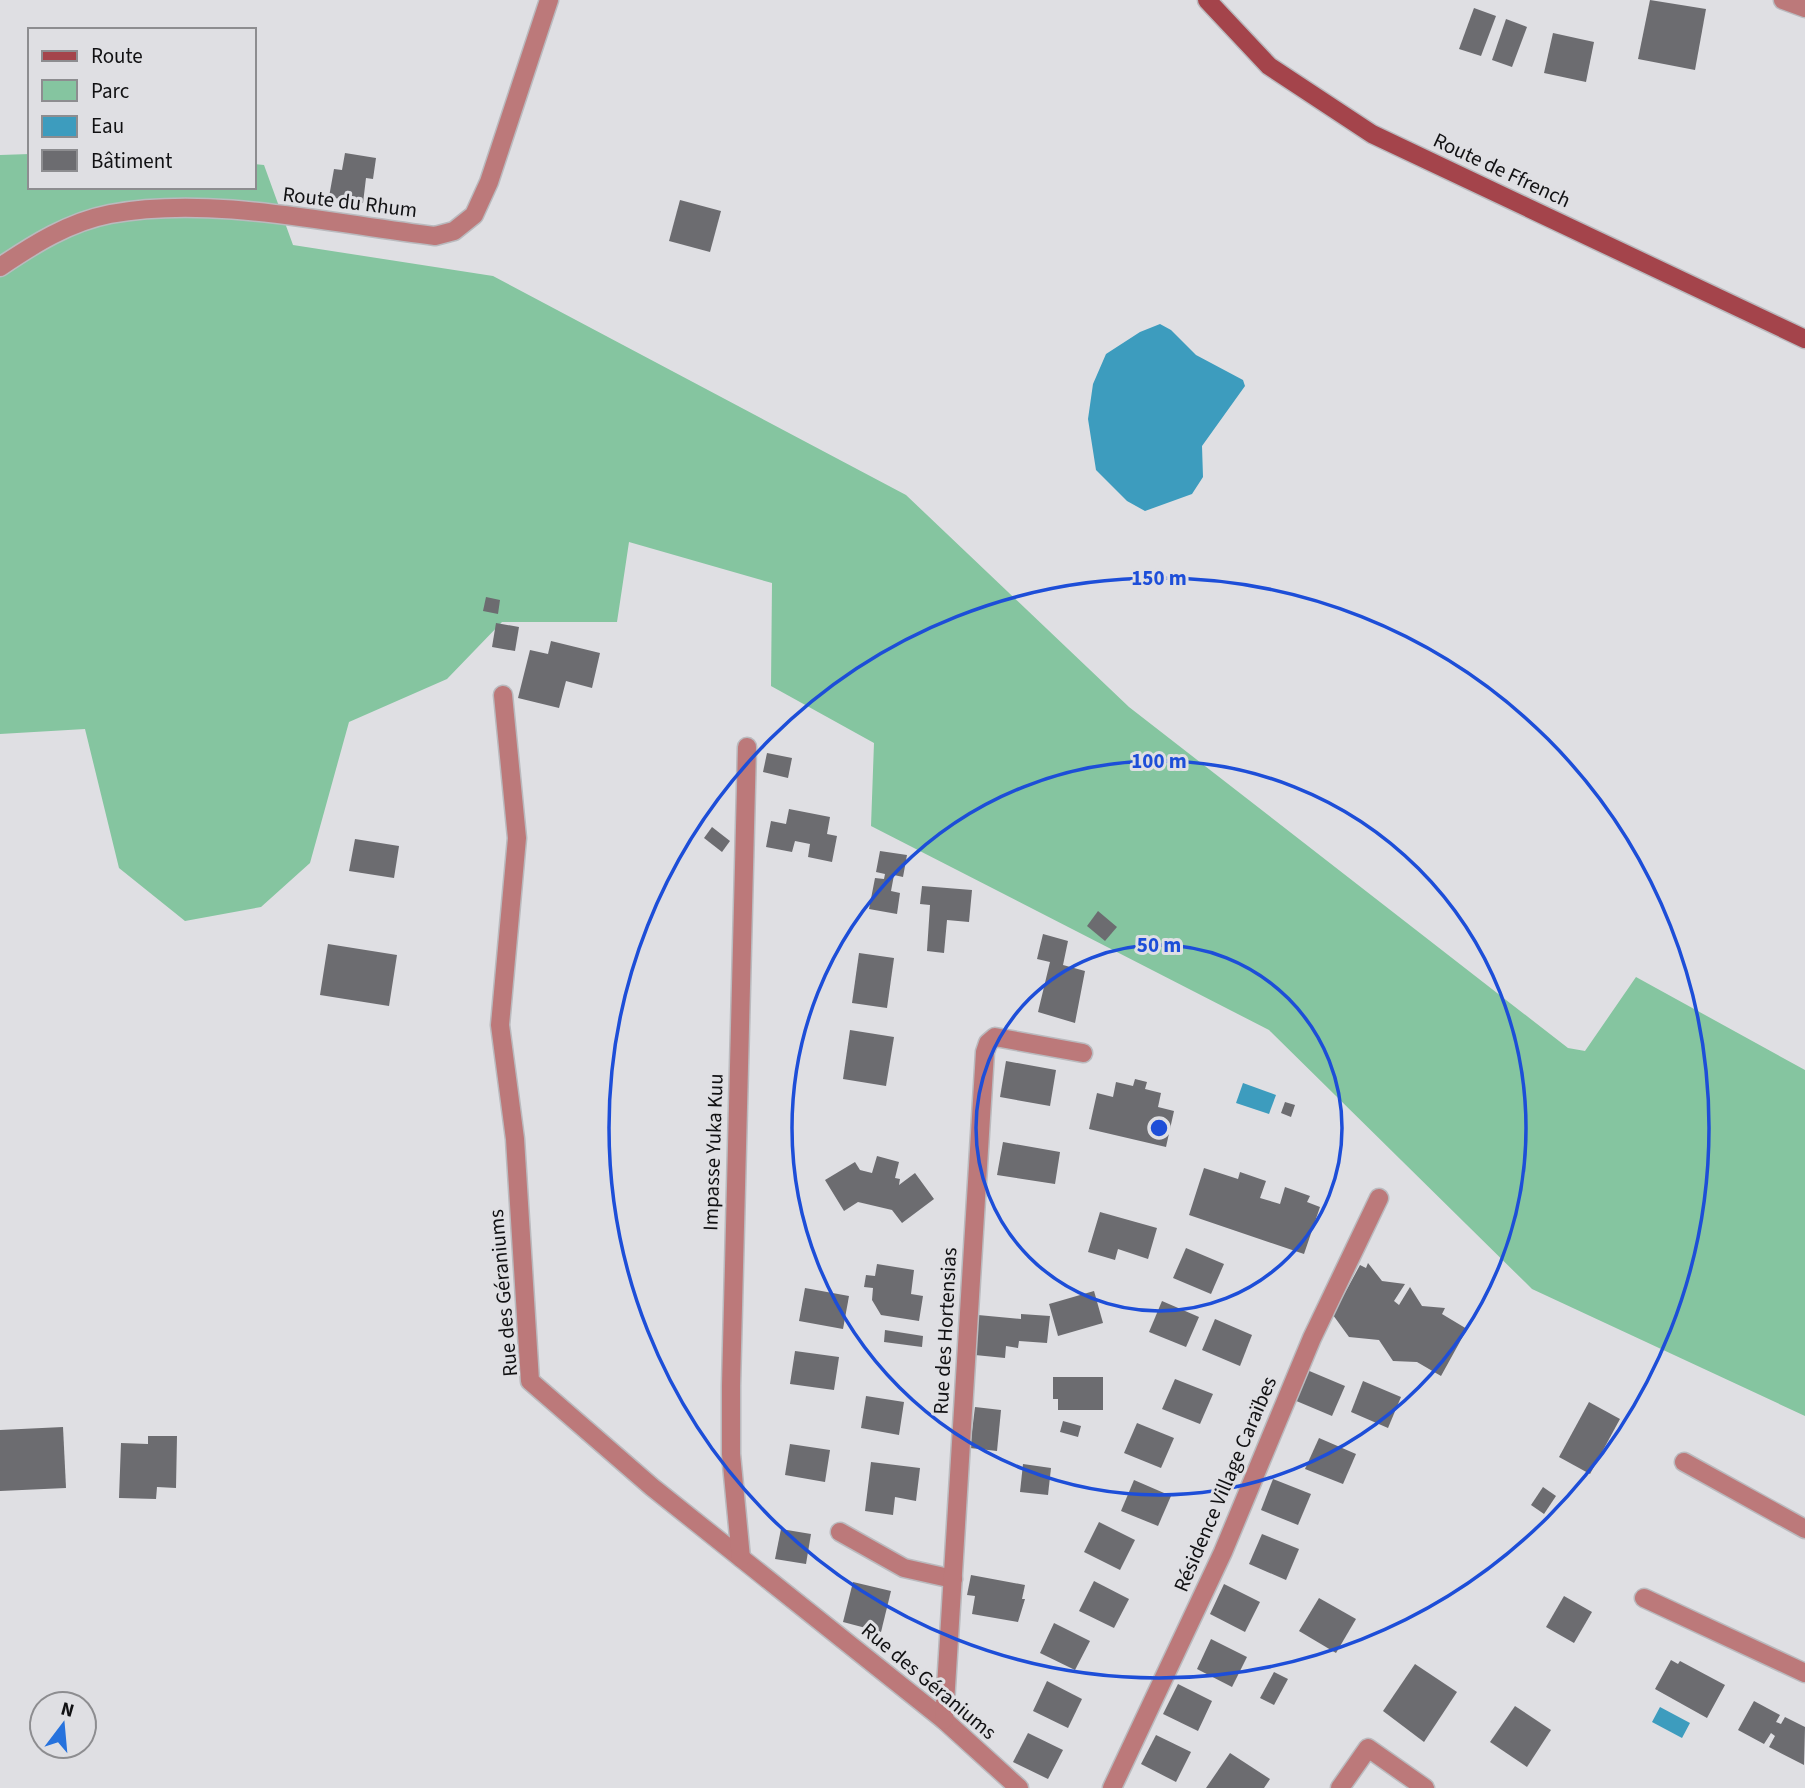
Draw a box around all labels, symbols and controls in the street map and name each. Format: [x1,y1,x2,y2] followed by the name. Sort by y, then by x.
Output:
[28,28,256,189] legend
[91,41,143,71] text: Route
[91,76,130,106] text: Parc
[91,111,124,141] text: Eau
[1428,125,1576,215] street label: Route de Ffrench
[91,146,172,176] text: Bâtiment
[281,179,419,225] street label: Route du Rhum
[1131,563,1187,593] text: 150 m
[1131,746,1187,776] text: 100 m
[1137,930,1181,960] text: 50 m
[695,1073,731,1231] street label: Impasse Yuka Kuu
[1147,1116,1171,1140] centre of rings
[481,1208,525,1378] street label: Rue des Géraniums
[926,1246,964,1415] street label: Rue des Hortensias
[1166,1371,1284,1596] street label: Résidence Village Caraïbes
[855,1615,1003,1747] street label: Rue des Géraniums
[28,1690,98,1760] north arrow
[57,1695,77,1725] text: N

